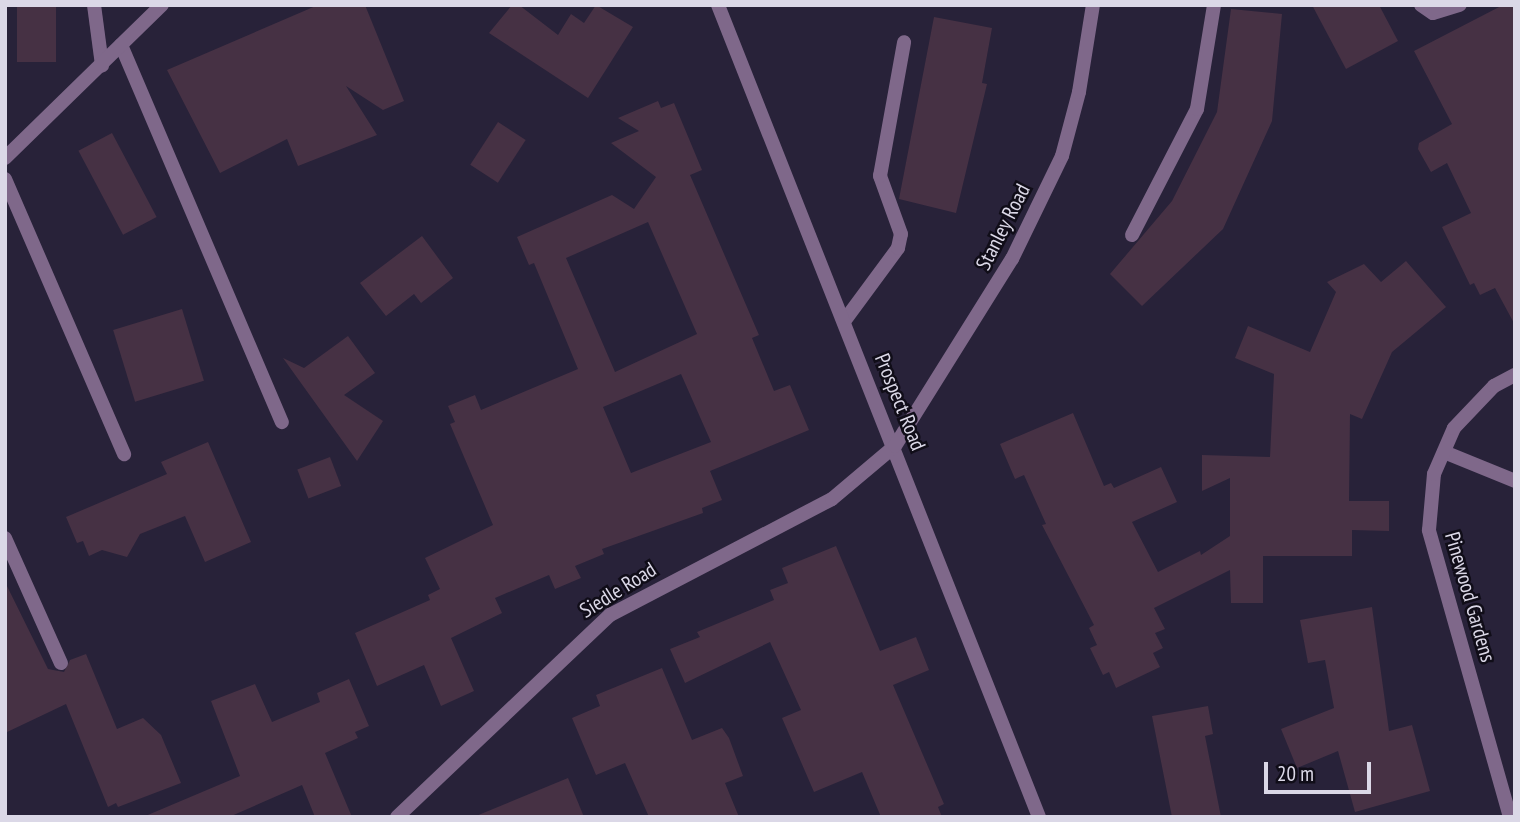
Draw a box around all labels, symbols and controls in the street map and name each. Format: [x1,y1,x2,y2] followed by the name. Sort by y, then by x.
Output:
[970,180,1036,274] street label: Stanley Road
[869,350,931,454] street label: Prospect Road
[1439,529,1501,665] street label: Pinewood Gardens
[575,557,661,623] street label: Siedle Road
[1268,748,1375,792] scale bar
[1277,760,1314,787] text: 20 m

